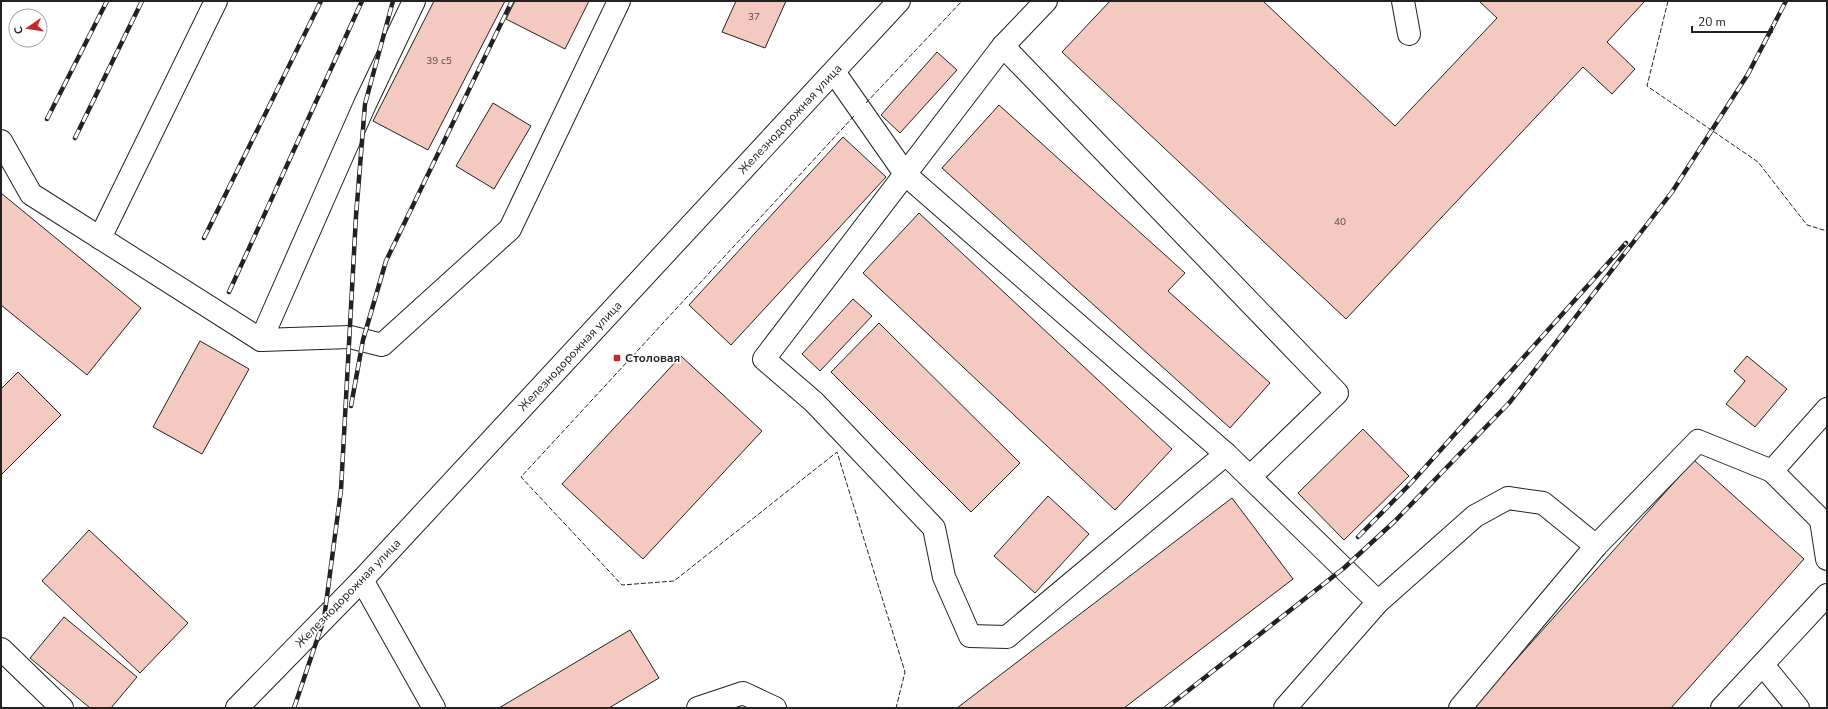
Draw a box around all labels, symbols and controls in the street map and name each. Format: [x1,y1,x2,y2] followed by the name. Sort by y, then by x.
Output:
[8,8,48,48] north arrow
[1692,8,1772,34] scale bar
[748,10,760,24] house number: 37
[1698,14,1726,30] text: 20 m
[10,24,27,35] text: С
[426,54,452,68] house number: 39 с5
[735,61,845,177] street label: Железнодорожная улица
[1334,215,1346,229] house number: 40
[515,298,625,414] street label: Железнодорожная улица
[625,350,680,366] place label: Столовая
[612,353,622,363] marker: Столовая
[292,535,404,651] street label: Железнодорожная улица

